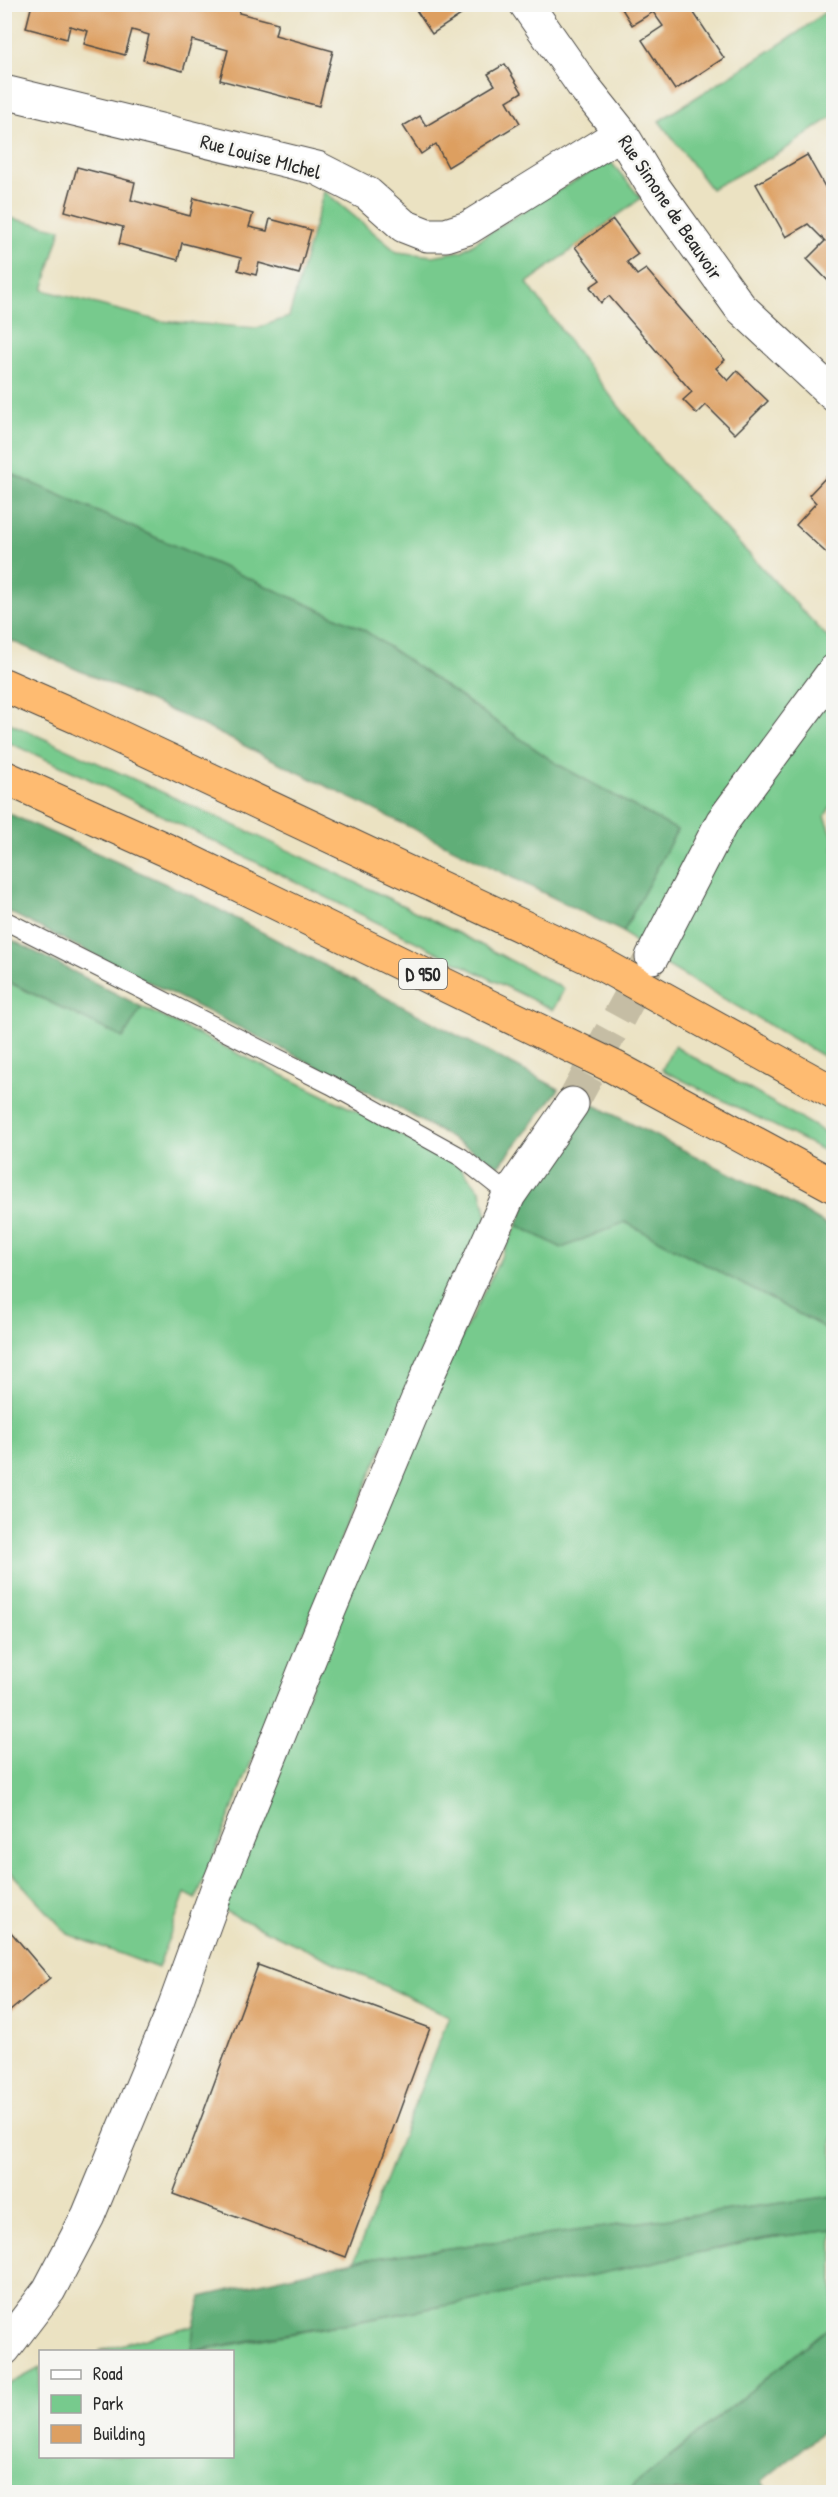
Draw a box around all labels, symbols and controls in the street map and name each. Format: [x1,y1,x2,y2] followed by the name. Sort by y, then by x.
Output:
[198,127,325,185] street label: Rue Louise MIchel
[613,129,730,285] street label: Rue Simone de Beauvoir
[399,959,447,989] road number: D 950
[39,2350,234,2458] legend
[93,2361,123,2386] text: Road
[93,2391,124,2416] text: Park
[93,2421,145,2446] text: Building

